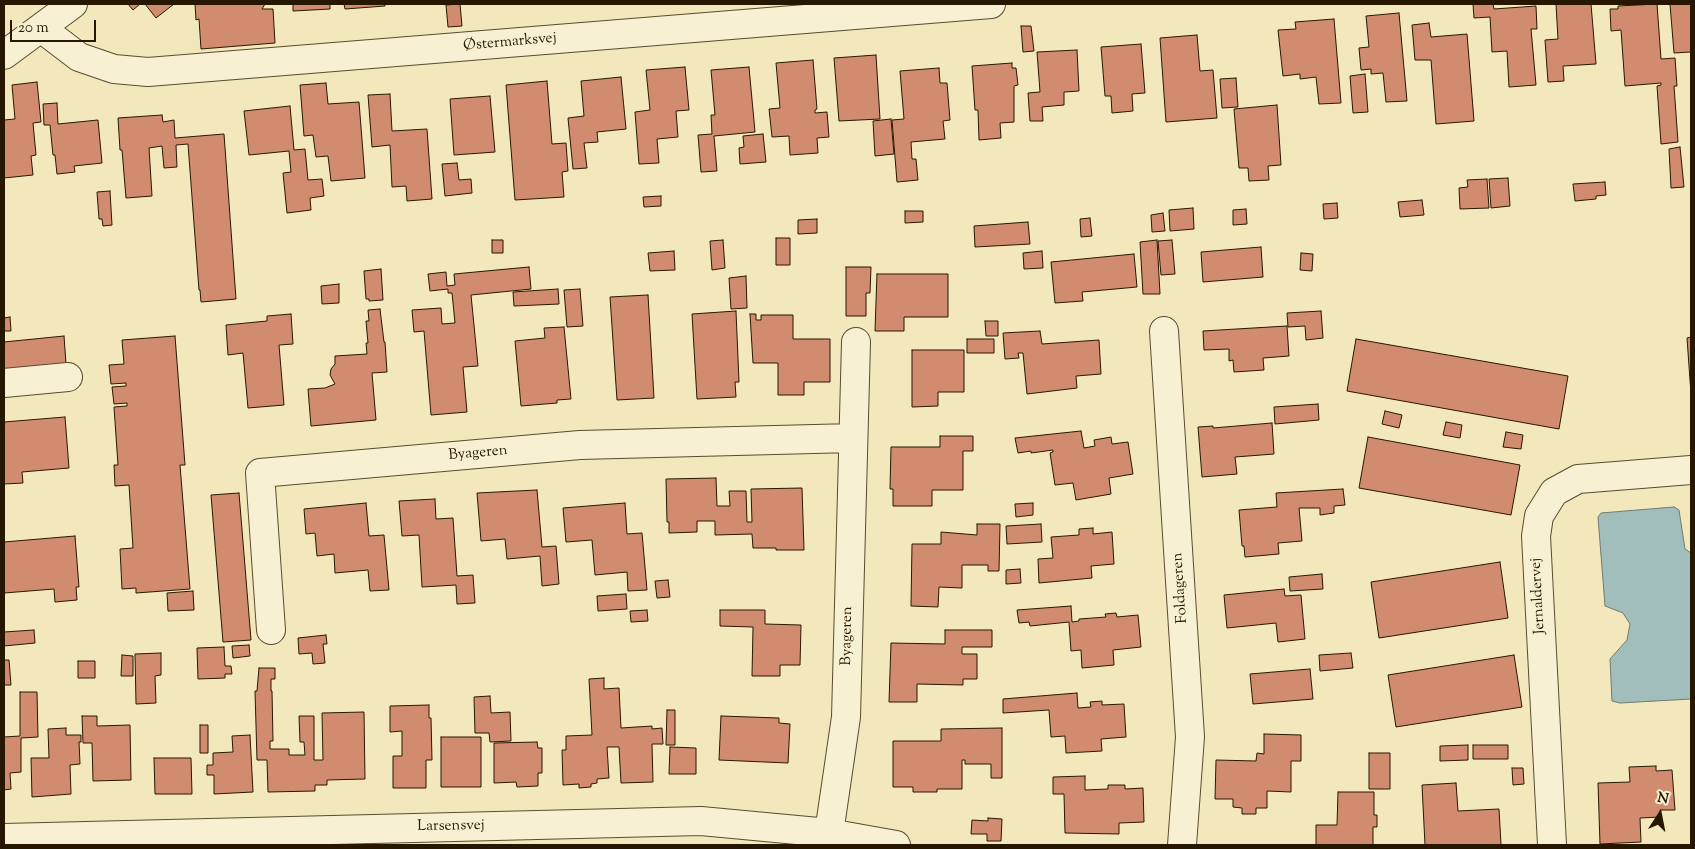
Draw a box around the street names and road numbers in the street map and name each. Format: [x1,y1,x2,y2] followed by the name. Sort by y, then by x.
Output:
[463,30,557,56] street label: Østermarksvej
[448,442,508,466] street label: Byageren
[1170,552,1192,624] street label: Foldageren
[1528,557,1550,635] street label: Jernaldervej
[838,606,858,666] street label: Byageren
[417,817,485,837] street label: Larsensvej

